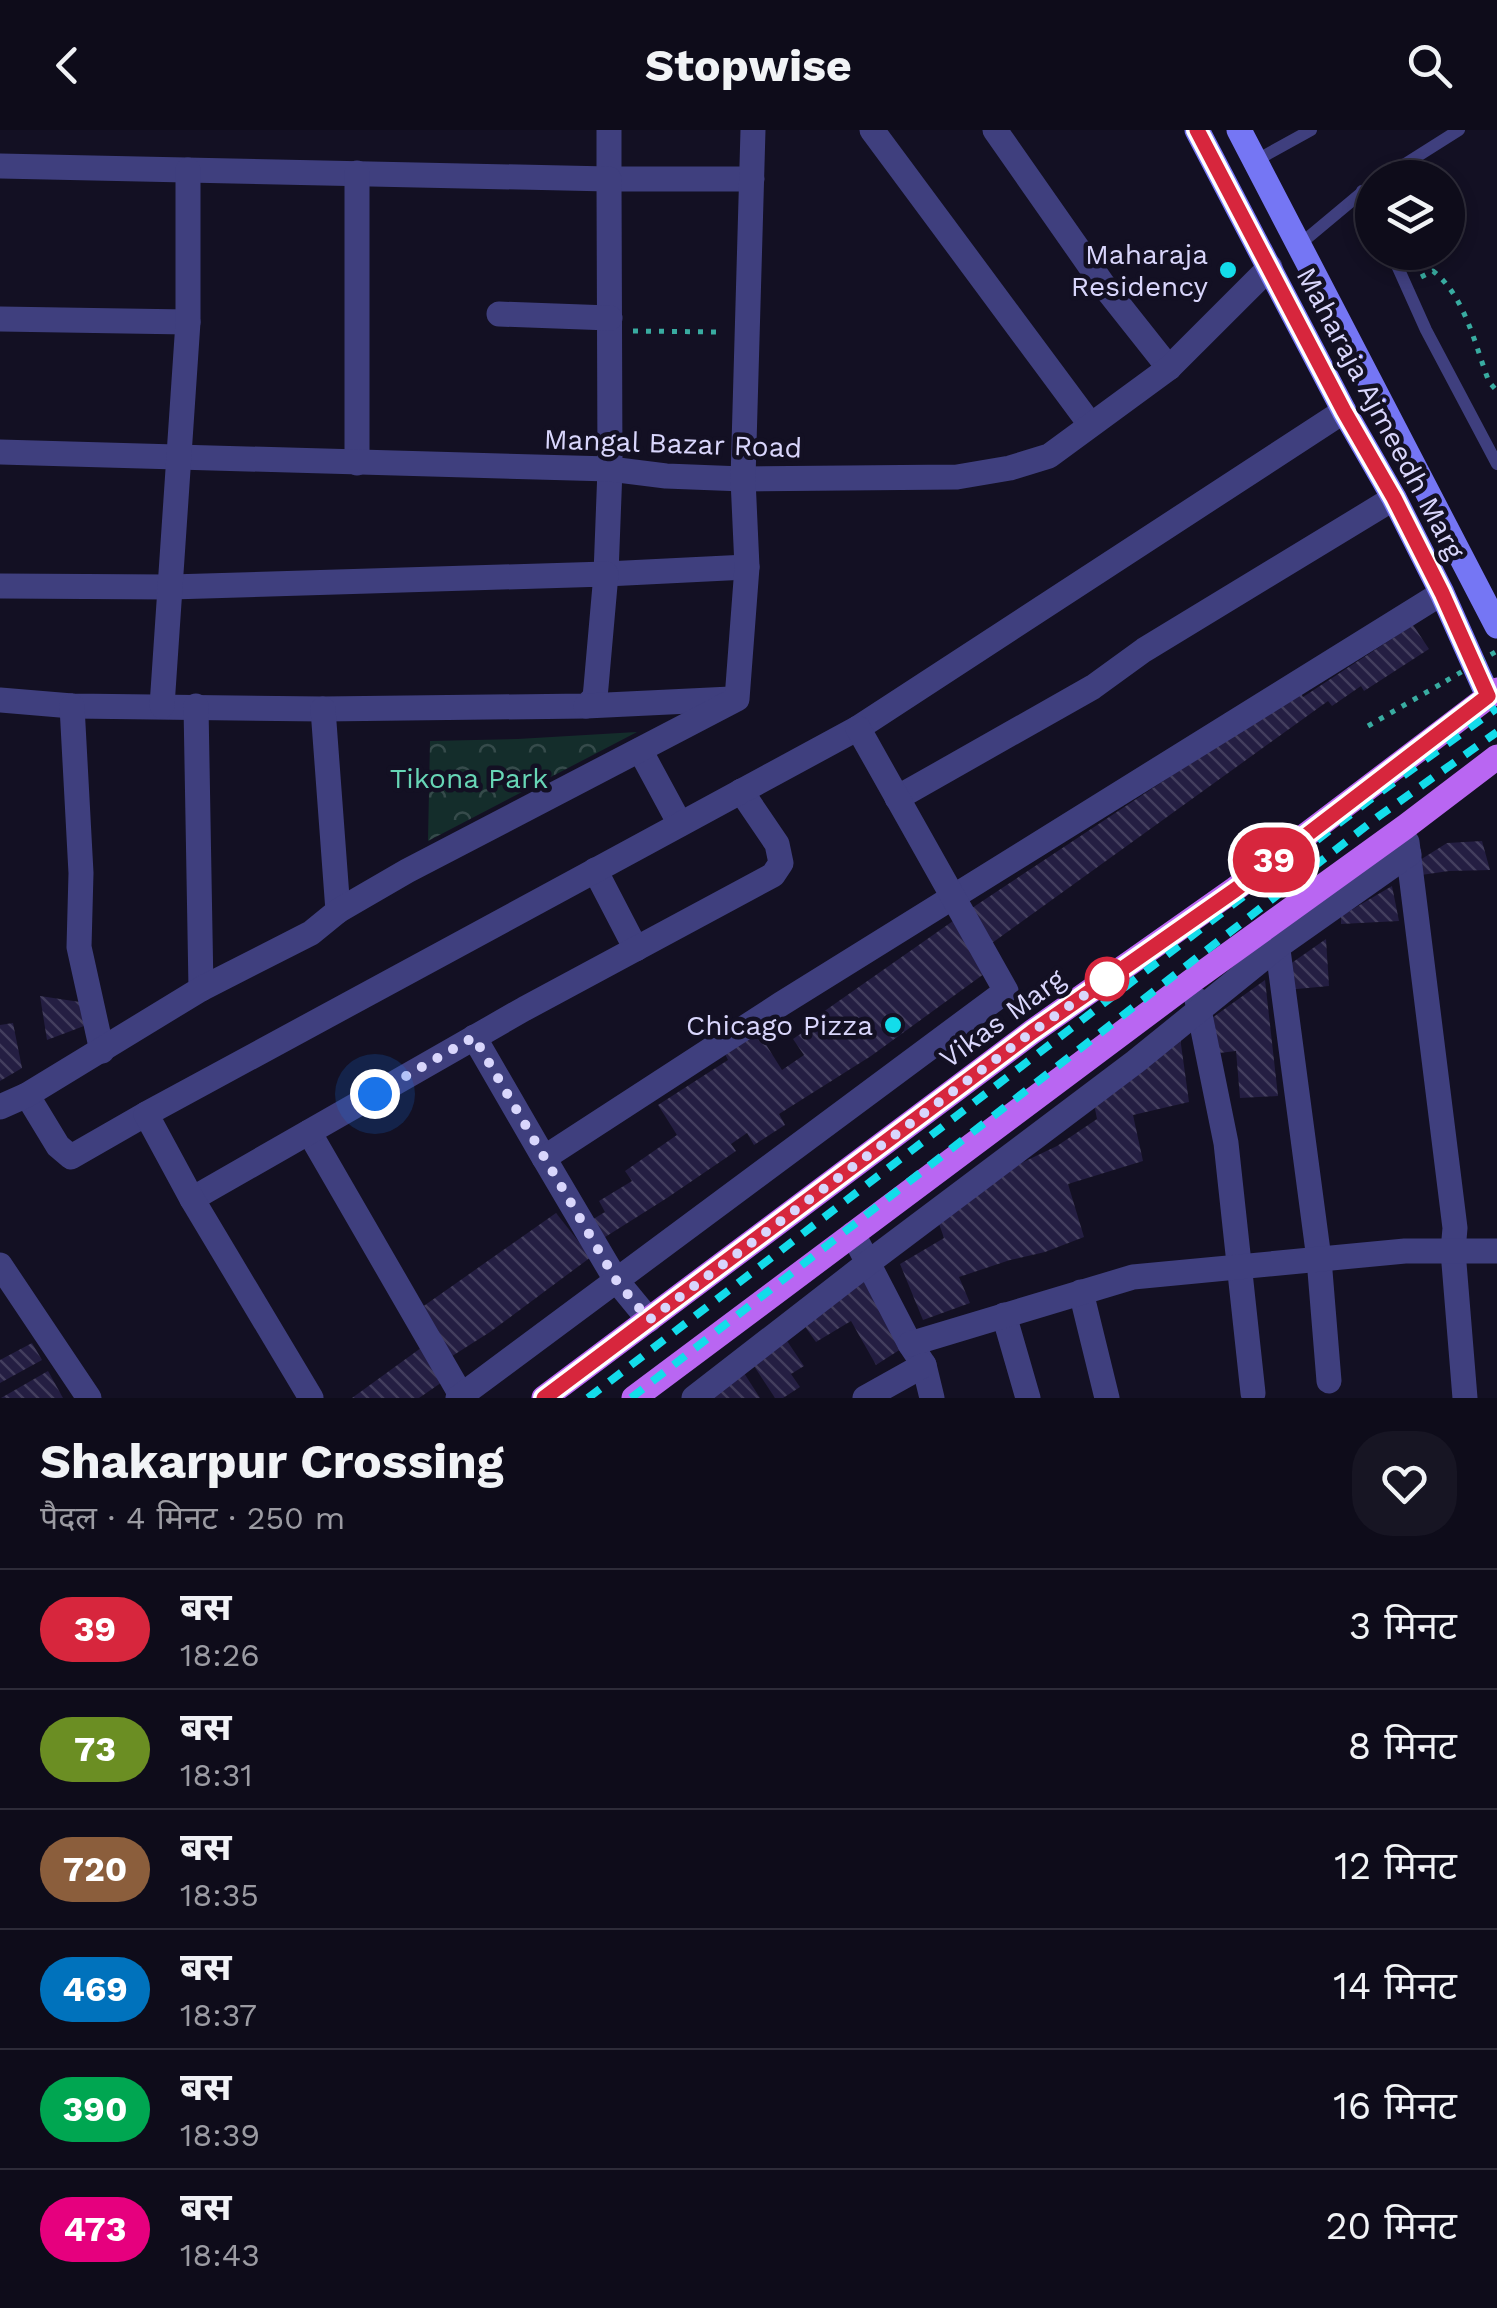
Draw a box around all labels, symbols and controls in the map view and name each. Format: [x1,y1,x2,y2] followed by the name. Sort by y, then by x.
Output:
[40,38,95,93] icon: back
[1402,38,1457,93] icon: search
[645,39,852,92] text: Stopwise
[1355,160,1465,270] map controls
[1355,160,1465,270] button: layers
[1071,238,1209,303] place label: Maharaja Residency
[1217,259,1239,281] marker: Maharaja Residency
[1290,262,1472,565] street label: Maharaja Ajmeedh Marg
[543,423,803,464] street label: Mangal Bazar Road
[390,762,548,795] park label: Tikona Park
[1229,828,1319,892] line badge: 39
[1253,839,1295,881] text: 39
[1086,958,1128,1000] unlabelled marker
[933,962,1071,1075] street label: Vikas Marg
[686,1009,873,1042] place label: Chicago Pizza
[882,1014,904,1036] marker: Chicago Pizza
[350,1069,400,1119] your location
[1352,1431,1457,1536] button: heart
[40,1433,504,1490] text: Shakarpur Crossing
[40,1499,345,1537] text: पैदल · 4 मिनट · 250 m
[180,1585,232,1629] text: बस
[1349,1604,1457,1648] text: 3 मिनट
[74,1608,116,1650] text: 39
[180,1636,260,1674] text: 18:26
[180,1705,232,1749] text: बस
[1348,1724,1457,1768] text: 8 मिनट
[74,1728,116,1770] text: 73
[180,1756,253,1794] text: 18:31
[180,1825,232,1869] text: बस
[1334,1844,1457,1888] text: 12 मिनट
[63,1848,127,1890] text: 720
[180,1876,259,1914] text: 18:35
[180,1945,232,1989] text: बस
[1333,1964,1457,2008] text: 14 मिनट
[62,1968,128,2010] text: 469
[180,1996,257,2034] text: 18:37
[180,2065,232,2109] text: बस
[1333,2084,1457,2128] text: 16 मिनट
[63,2088,127,2130] text: 390
[180,2116,260,2154] text: 18:39
[180,2185,232,2229] text: बस
[1325,2204,1457,2248] text: 20 मिनट
[64,2208,126,2250] text: 473
[180,2236,260,2274] text: 18:43

